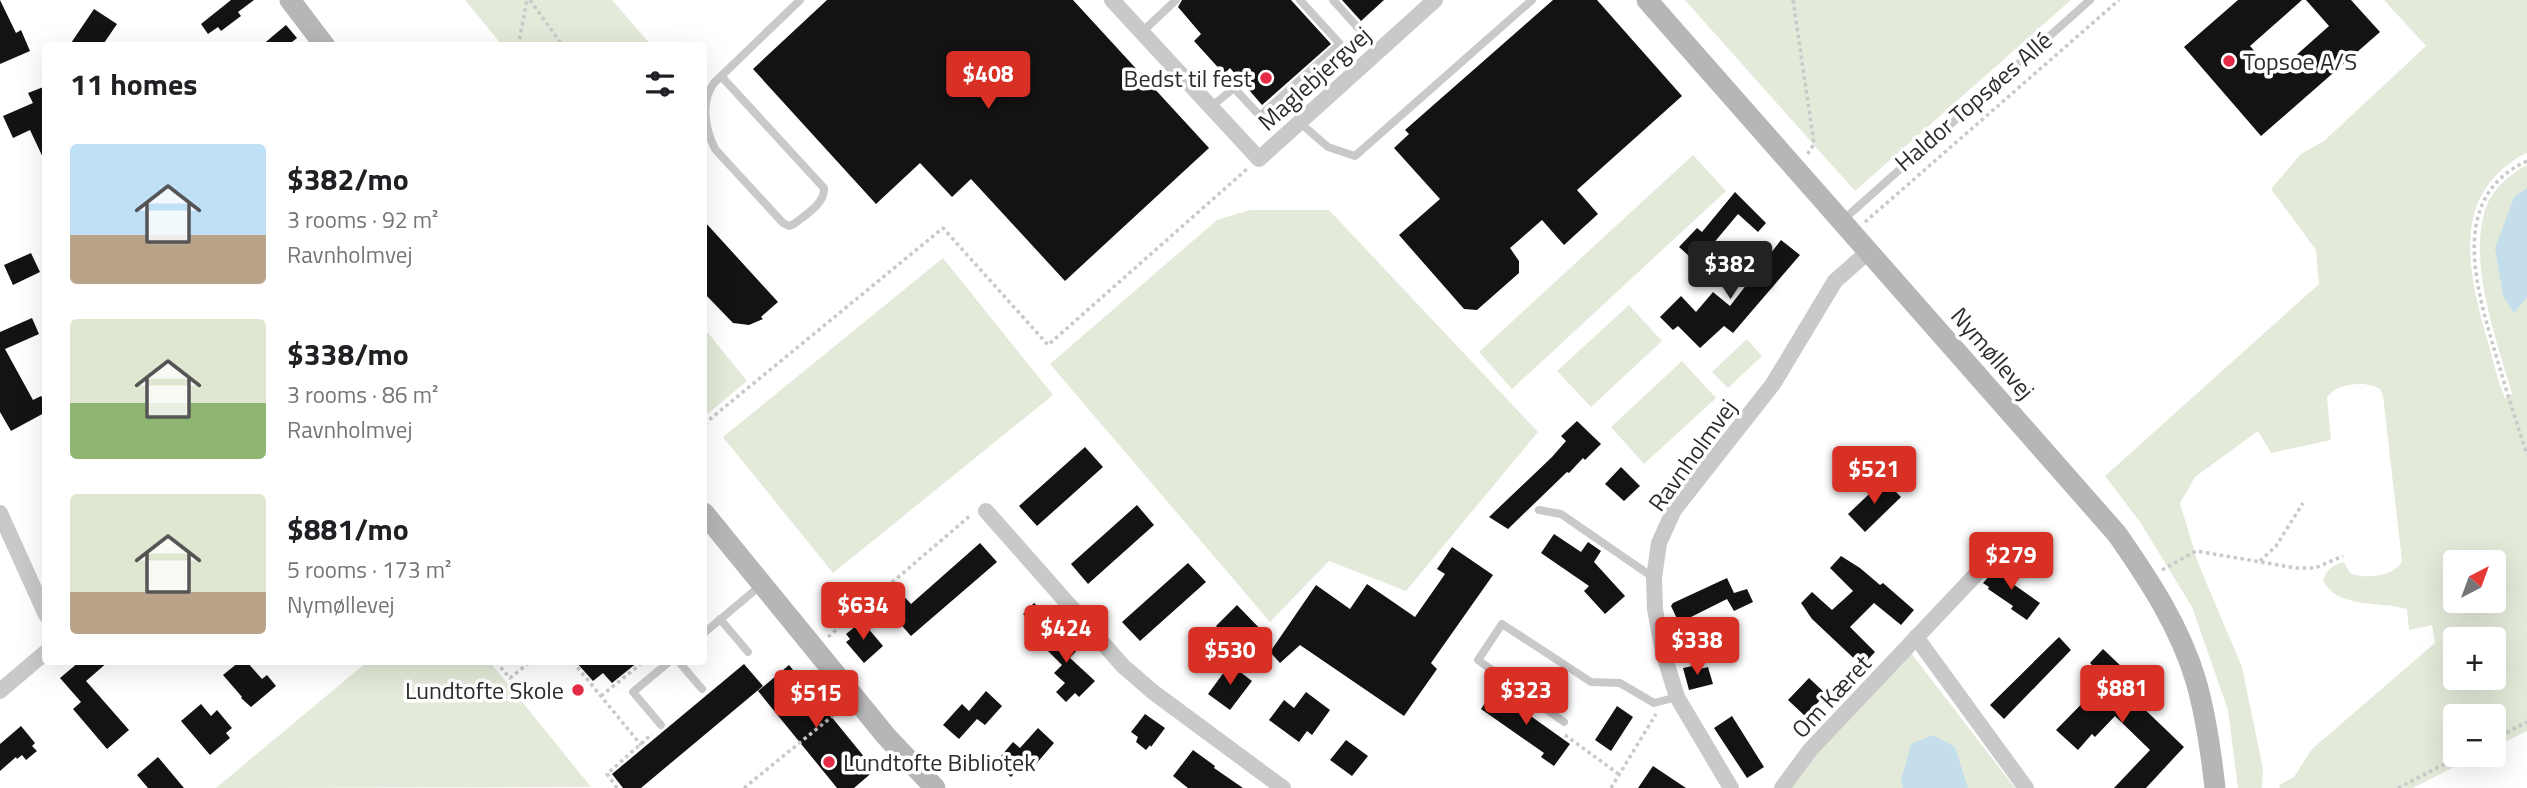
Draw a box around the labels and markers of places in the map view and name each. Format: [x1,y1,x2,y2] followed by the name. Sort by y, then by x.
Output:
[2243,43,2357,79] place label: Topsoe A/S
[947,52,1029,111] pin: $408
[2221,53,2237,69] marker: Topsoe A/S
[1124,60,1253,96] place label: Bedst til fest
[1258,70,1274,86] marker: Bedst til fest
[1689,242,1771,301] pin: $382
[1833,447,1915,506] pin: $521
[1970,532,2052,592] pin: $279
[822,582,904,642] pin: $634
[1025,606,1107,665] pin: $424
[1656,618,1738,677] pin: $338
[1189,628,1271,687] pin: $530
[2081,666,2163,725] pin: $881
[1485,668,1567,727] pin: $323
[775,670,857,730] pin: $515
[405,672,564,708] place label: Lundtofte Skole
[570,682,586,698] marker: Lundtofte Skole
[843,744,1036,780] place label: Lundtofte Bibliotek
[821,754,837,770] marker: Lundtofte Bibliotek

